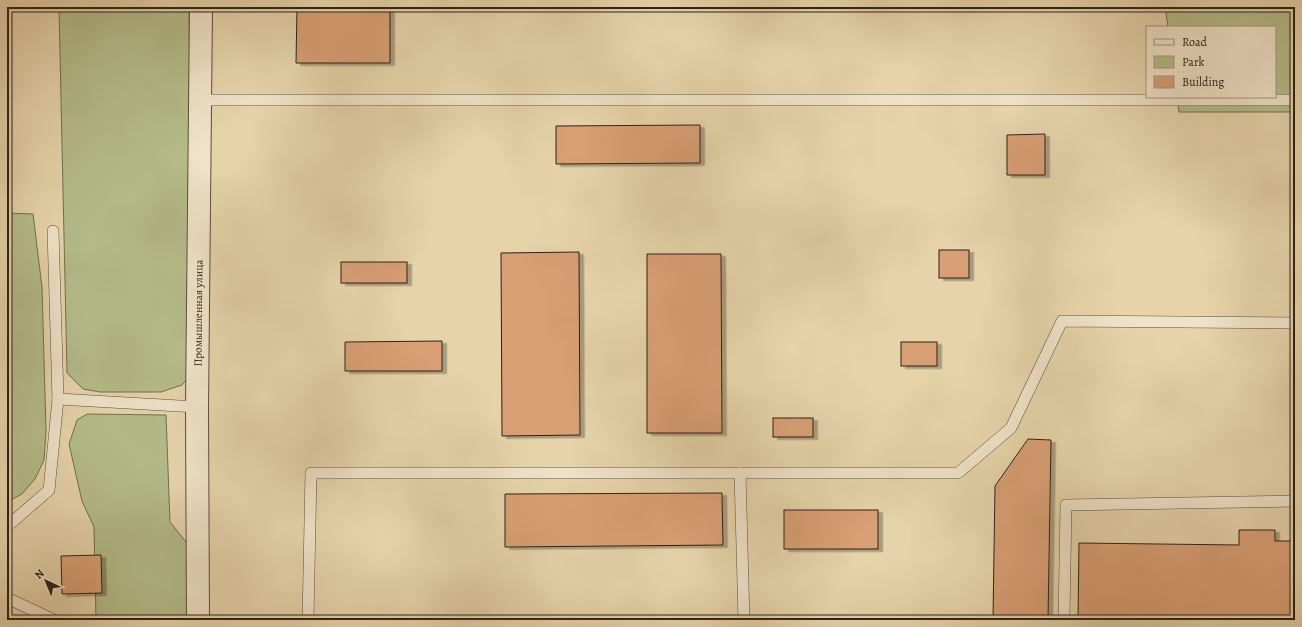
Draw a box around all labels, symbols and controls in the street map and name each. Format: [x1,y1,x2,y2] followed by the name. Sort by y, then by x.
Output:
[1146,26,1276,98] legend
[1182,34,1208,50] text: Road
[1182,54,1205,70] text: Park
[1182,74,1224,90] text: Building
[190,259,206,367] street label: Промышленная улица
[26,561,66,601] north arrow
[31,566,47,582] text: N

